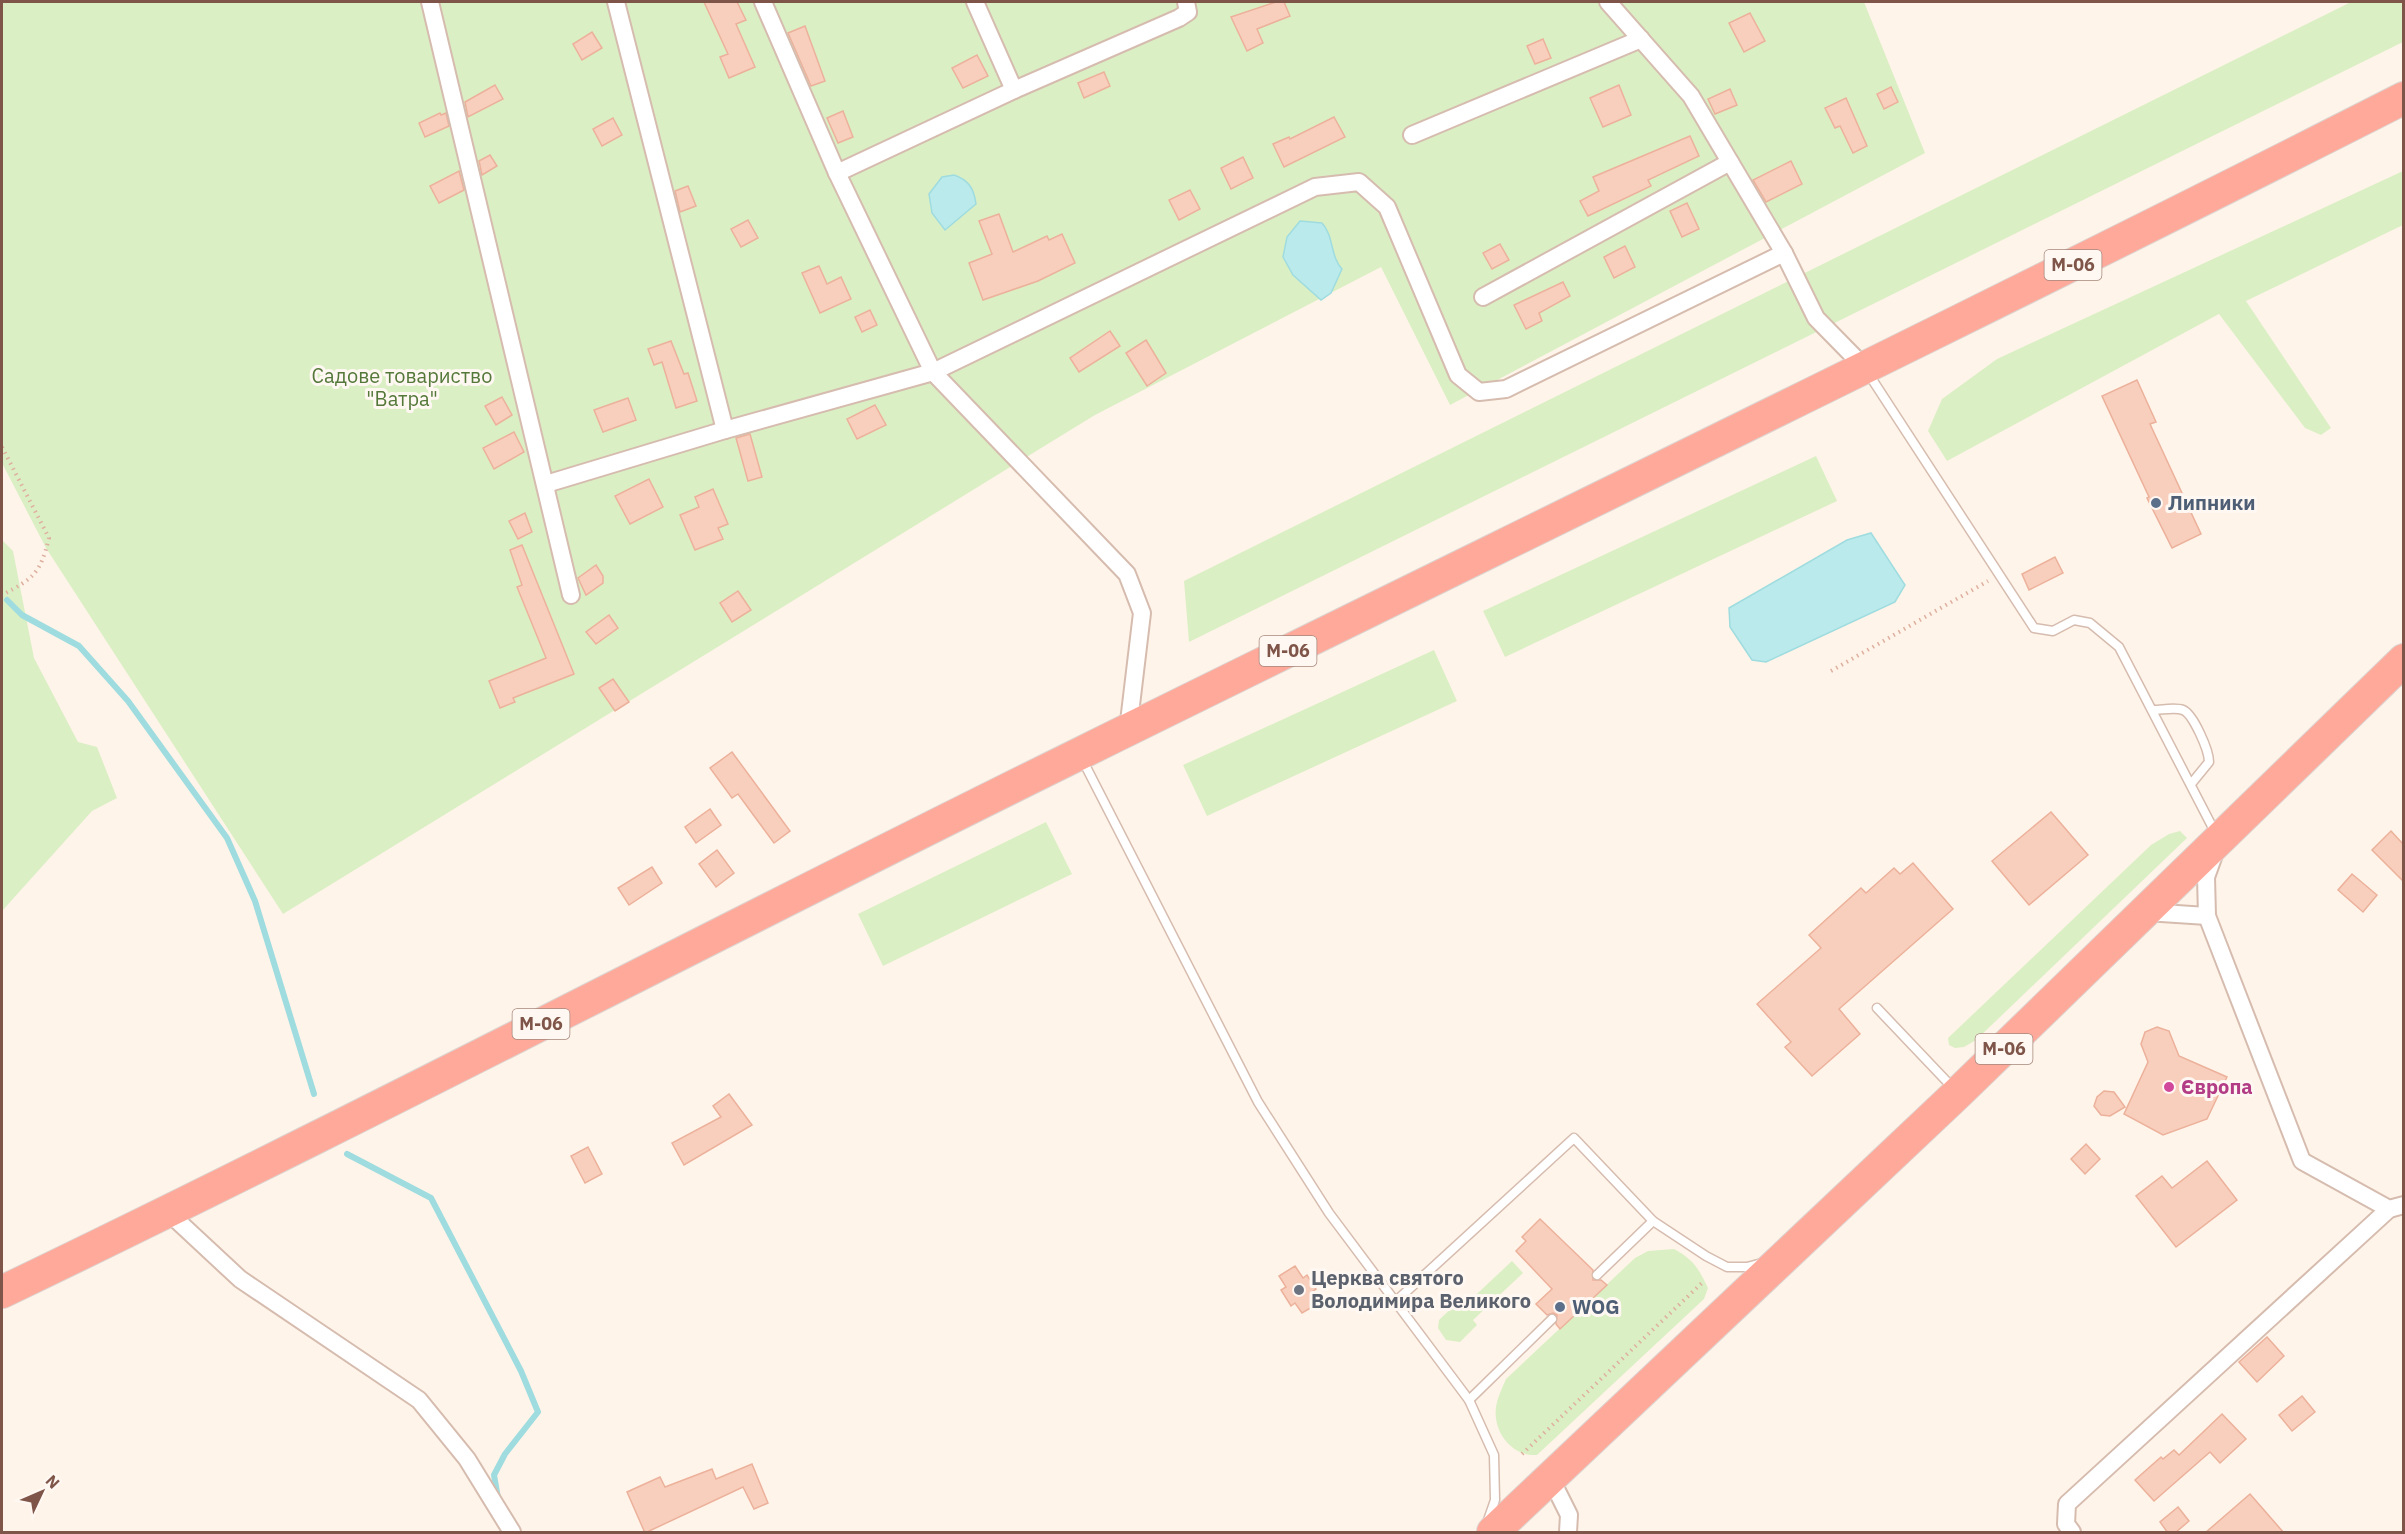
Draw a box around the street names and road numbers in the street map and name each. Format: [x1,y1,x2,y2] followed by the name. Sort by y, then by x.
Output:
[2044,250,2102,280] road number: М-06
[1260,636,1316,666] road number: М-06
[512,1009,570,1039] road number: М-06
[1976,1034,2032,1064] road number: М-06

